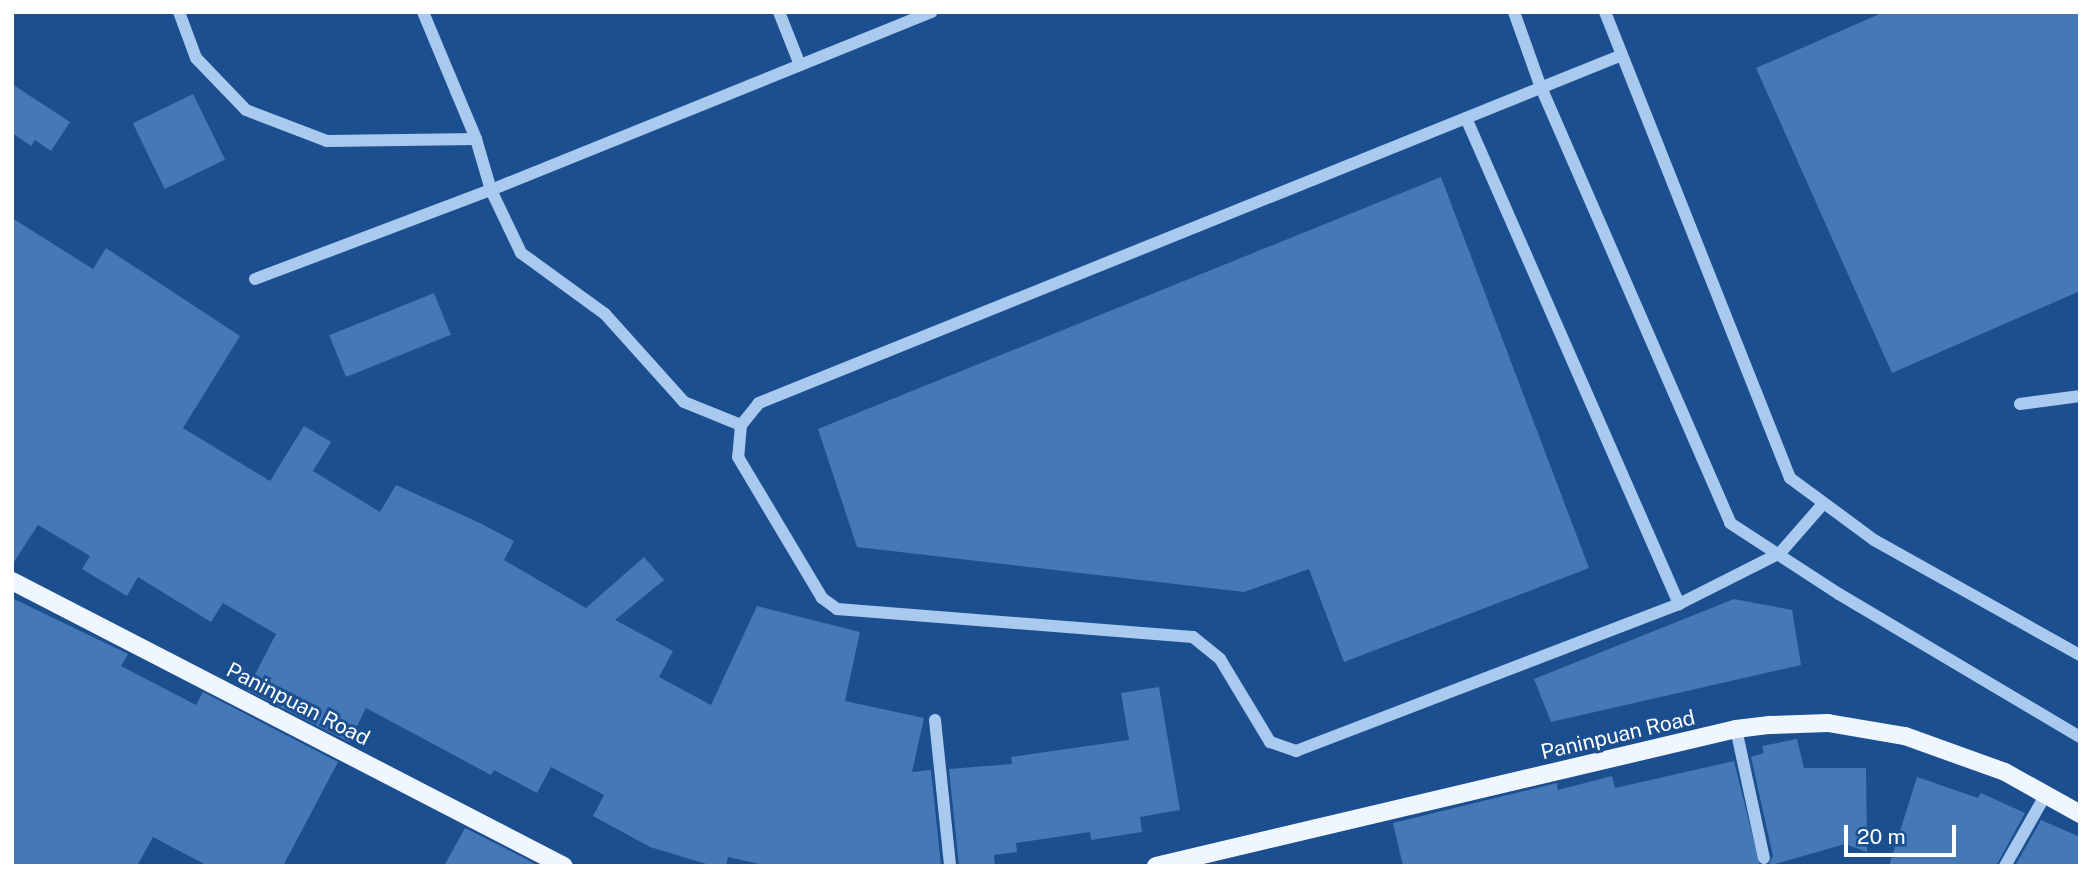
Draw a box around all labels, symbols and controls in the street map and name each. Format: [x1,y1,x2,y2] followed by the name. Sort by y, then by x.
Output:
[222,657,374,751] street label: Paninpuan Road
[1538,705,1698,765] street label: Paninpuan Road
[1847,812,1959,856] scale bar
[1857,824,1906,849] text: 20 m

